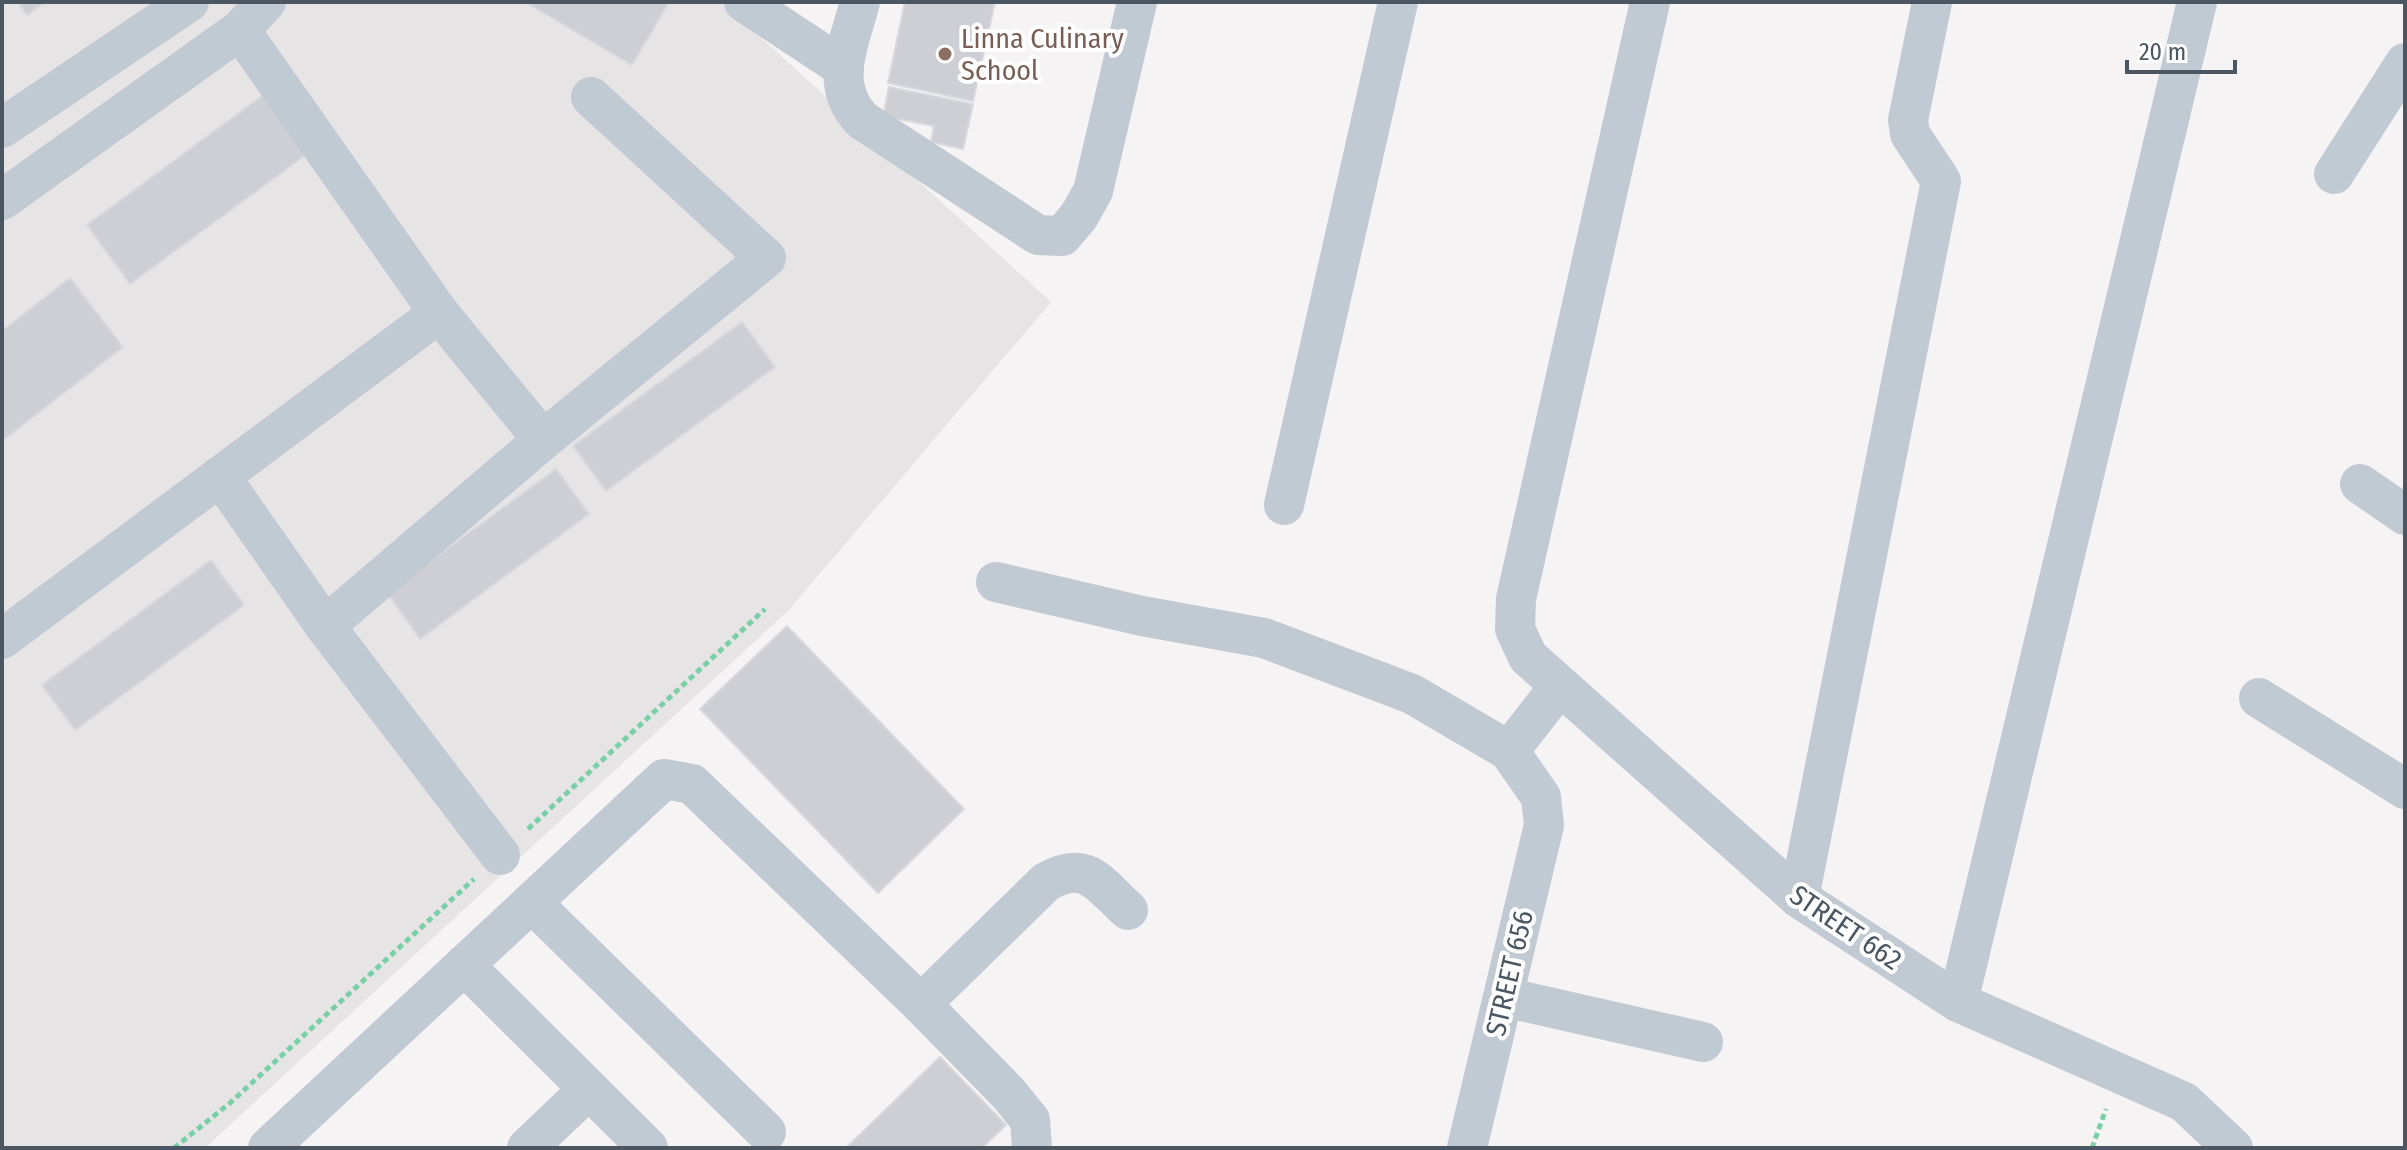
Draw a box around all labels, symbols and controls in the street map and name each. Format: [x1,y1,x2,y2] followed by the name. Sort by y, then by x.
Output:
[961,22,1124,87] place label: Linna Culinary School
[2127,24,2235,74] scale bar
[2139,38,2186,66] text: 20 m
[936,45,954,63] marker: Linna Culinary School
[1784,878,1908,977] street label: STREET 662
[1479,907,1540,1039] street label: STREET 656

